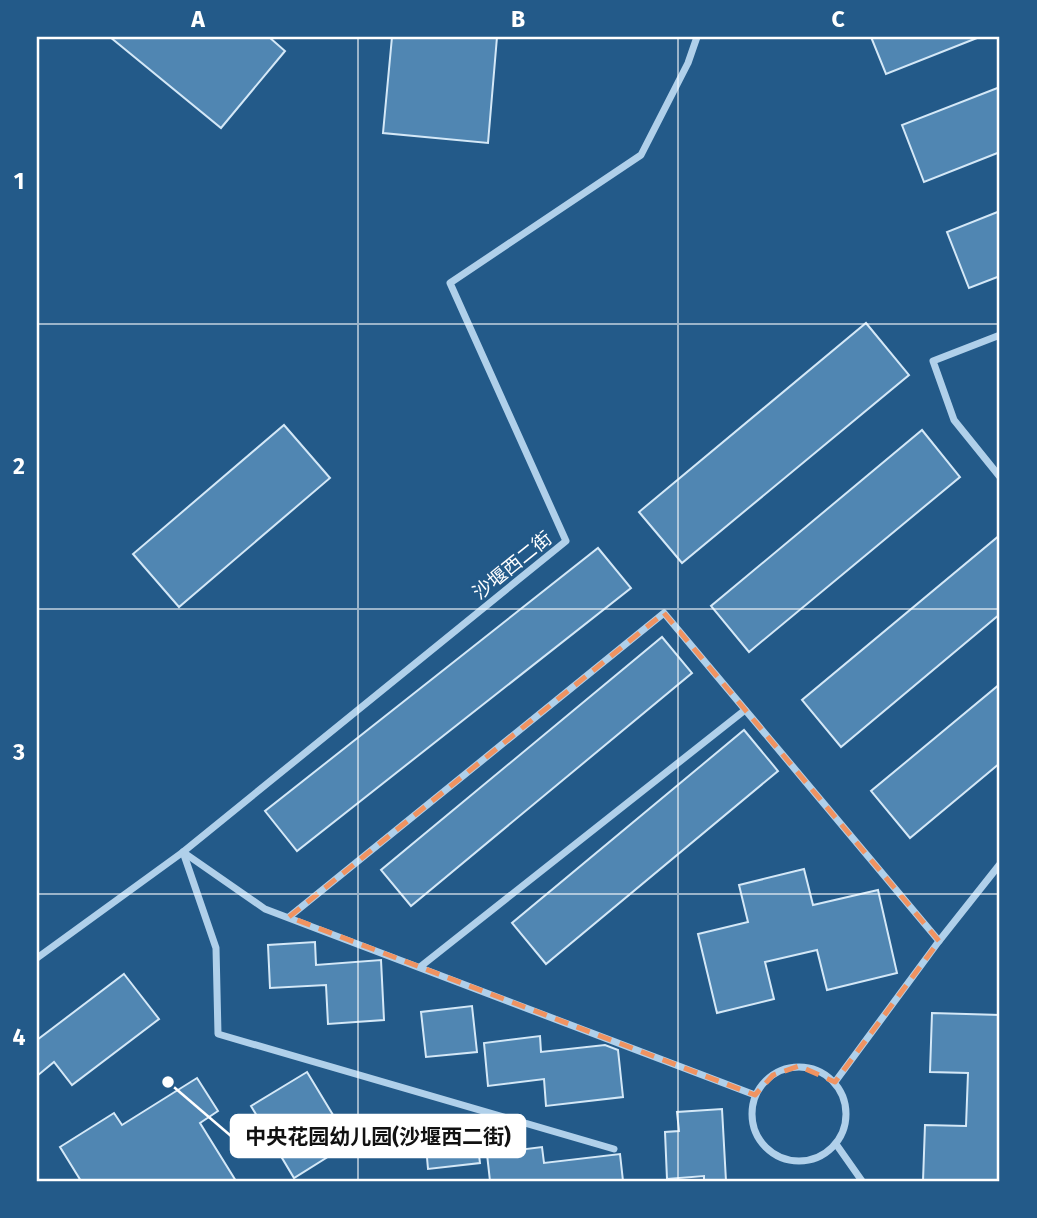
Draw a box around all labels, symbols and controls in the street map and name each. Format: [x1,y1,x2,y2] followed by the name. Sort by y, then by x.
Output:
[190,5,205,33] text: A
[511,5,525,33] text: B
[831,5,845,33] text: C
[14,167,24,195] text: 1
[13,452,25,480] text: 2
[468,527,556,604] street label: 沙堰西二街
[12,738,25,766] text: 3
[13,1023,26,1051] text: 4
[231,1115,525,1157] callout: 中央花园幼儿园(沙堰西二街)
[245,1124,511,1150] text: 中央花园幼儿园(沙堰西二街)

